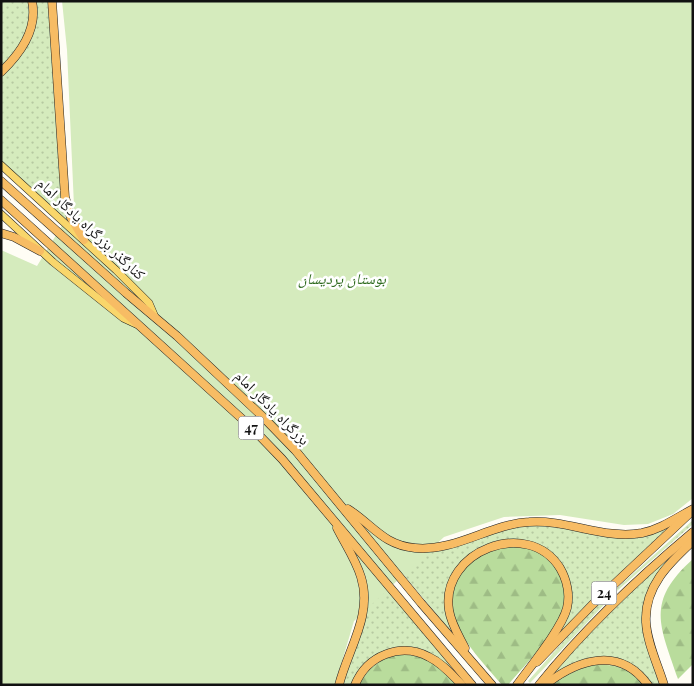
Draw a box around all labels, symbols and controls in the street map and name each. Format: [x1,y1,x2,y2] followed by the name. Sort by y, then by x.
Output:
[33,173,150,284] street label: کنارگذر بزرگراه یادگار امام
[298,268,387,288] park label: بوستان پردیسان
[230,366,314,450] street label: بزرگراه یادگار امام
[238,416,264,439] road number: 47
[592,582,616,604] road number: 24

